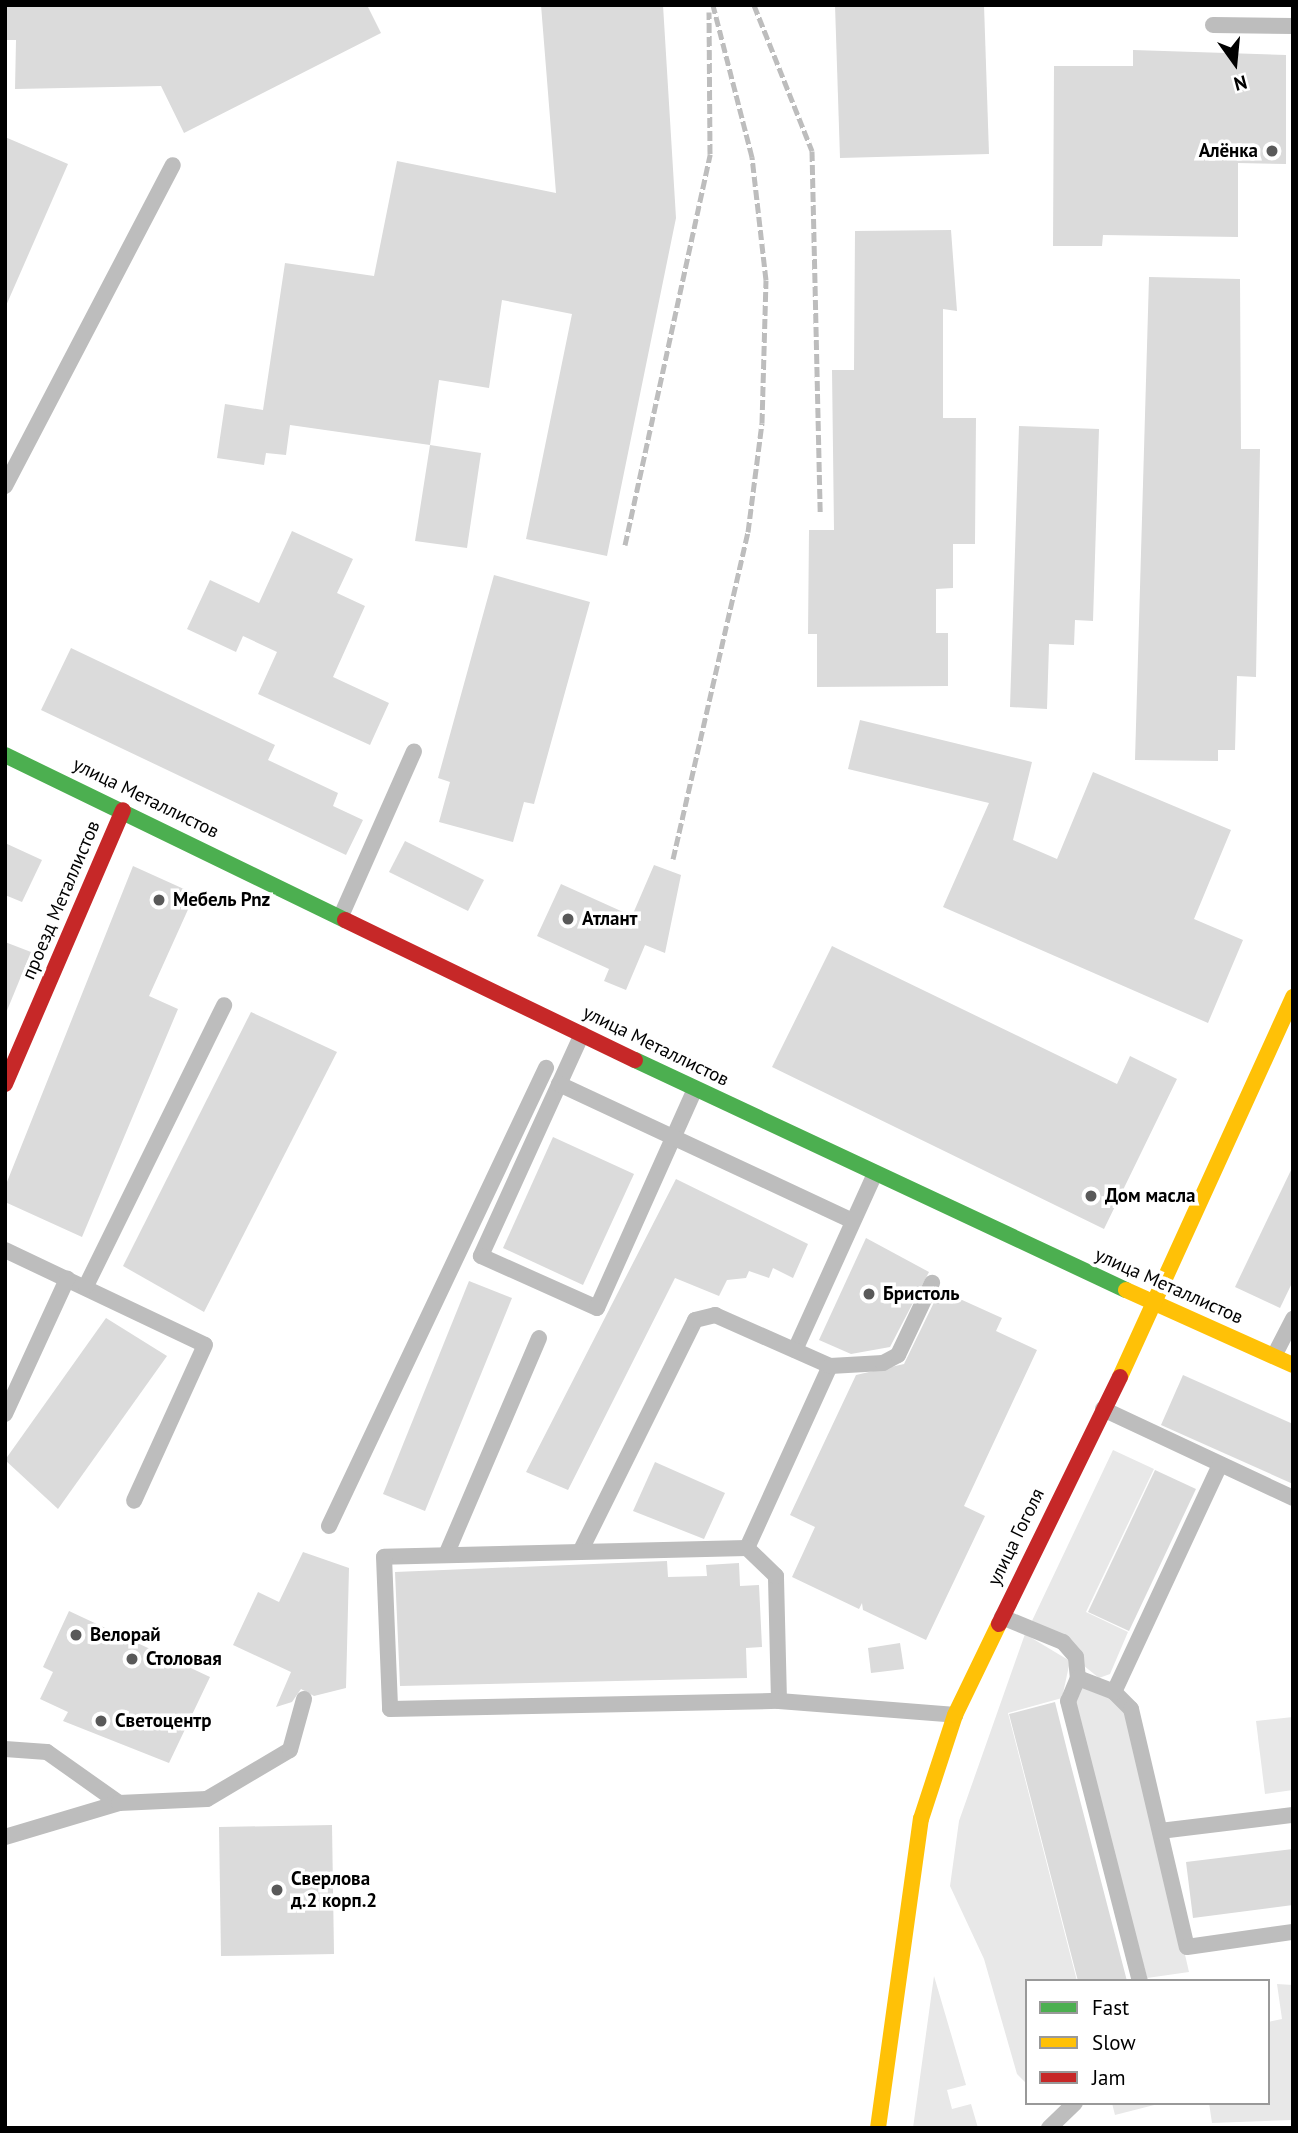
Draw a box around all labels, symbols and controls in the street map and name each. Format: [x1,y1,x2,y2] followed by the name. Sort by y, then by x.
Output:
[1200,28,1270,98] north arrow
[1231,70,1250,96] text: N
[1199,140,1258,162] place label: Алёнка
[1264,143,1280,159] marker: Алёнка
[69,753,223,843] street label: улица Металлистов
[17,817,105,983] street label: проезд Металлистов
[173,889,271,911] place label: Мебель Pnz
[151,892,167,908] marker: Мебель Pnz
[582,908,638,930] place label: Атлант
[560,911,576,927] marker: Атлант
[579,1001,733,1091] street label: улица Металлистов
[1105,1185,1195,1207] place label: Дом масла
[1083,1188,1099,1204] marker: Дом масла
[1091,1243,1247,1329] street label: улица Металлистов
[883,1283,960,1305] place label: Бристоль
[861,1286,877,1302] marker: Бристоль
[983,1485,1049,1589] street label: улица Гоголя
[90,1624,161,1646] place label: Велорай
[68,1627,84,1643] marker: Велорай
[146,1648,222,1670] place label: Столовая
[124,1651,140,1667] marker: Столовая
[115,1710,212,1732] place label: Светоцентр
[93,1713,109,1729] marker: Светоцентр
[291,1868,377,1912] place label: Сверлова д.2 корп.2
[269,1882,285,1898] marker: Сверлова д.2 корп.2
[1025,1979,1270,2105] legend
[1092,1994,1129,2021] text: Fast
[1092,2029,1136,2056] text: Slow
[1092,2064,1126,2091] text: Jam

